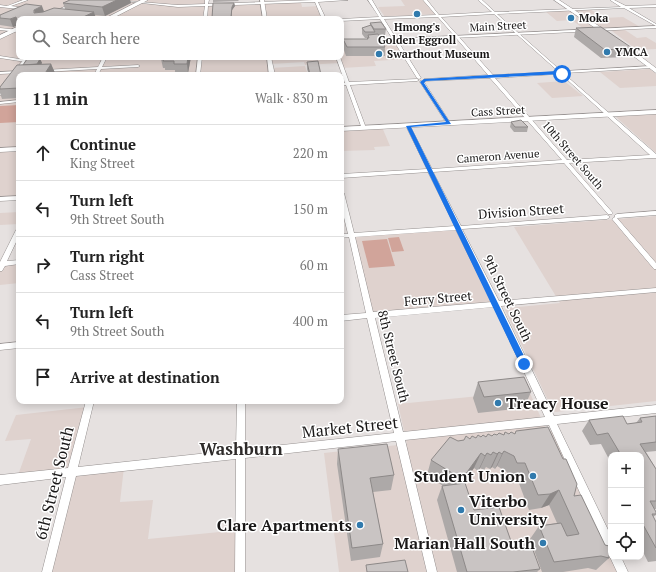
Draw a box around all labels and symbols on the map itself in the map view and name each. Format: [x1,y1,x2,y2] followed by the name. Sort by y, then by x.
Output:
[412,9,422,19] marker: Hmong's Golden Eggroll
[579,11,608,25] place label: Moka
[566,13,576,23] marker: Moka
[469,18,527,34] street label: Main Street
[378,20,456,47] place label: Hmong's Golden Eggroll
[615,45,649,59] place label: YMCA
[387,47,491,61] place label: Swarthout Museum
[602,47,612,57] marker: YMCA
[374,49,384,59] marker: Swarthout Museum
[553,65,571,83] route start
[471,103,525,119] street label: Cass Street
[540,118,607,192] street label: 10th Street South
[456,146,540,166] street label: Cameron Avenue
[478,199,565,223] street label: Division Street
[479,252,537,345] street label: 9th Street South
[403,286,473,310] street label: Ferry Street
[374,308,414,404] street label: 8th Street South
[515,355,533,373] route end
[506,392,609,414] place label: Treacy House
[493,398,503,408] marker: Treacy House
[301,411,399,443] street label: Market Street
[29,423,79,542] street label: 6th Street South
[199,437,283,460] district label: Washburn
[414,465,526,487] place label: Student Union
[528,471,538,481] marker: Student Union
[469,490,548,530] place label: Viterbo University
[456,505,466,515] marker: Viterbo University
[217,514,352,536] place label: Clare Apartments
[355,520,365,530] marker: Clare Apartments
[394,532,536,554] place label: Marian Hall South
[538,538,548,548] marker: Marian Hall South

